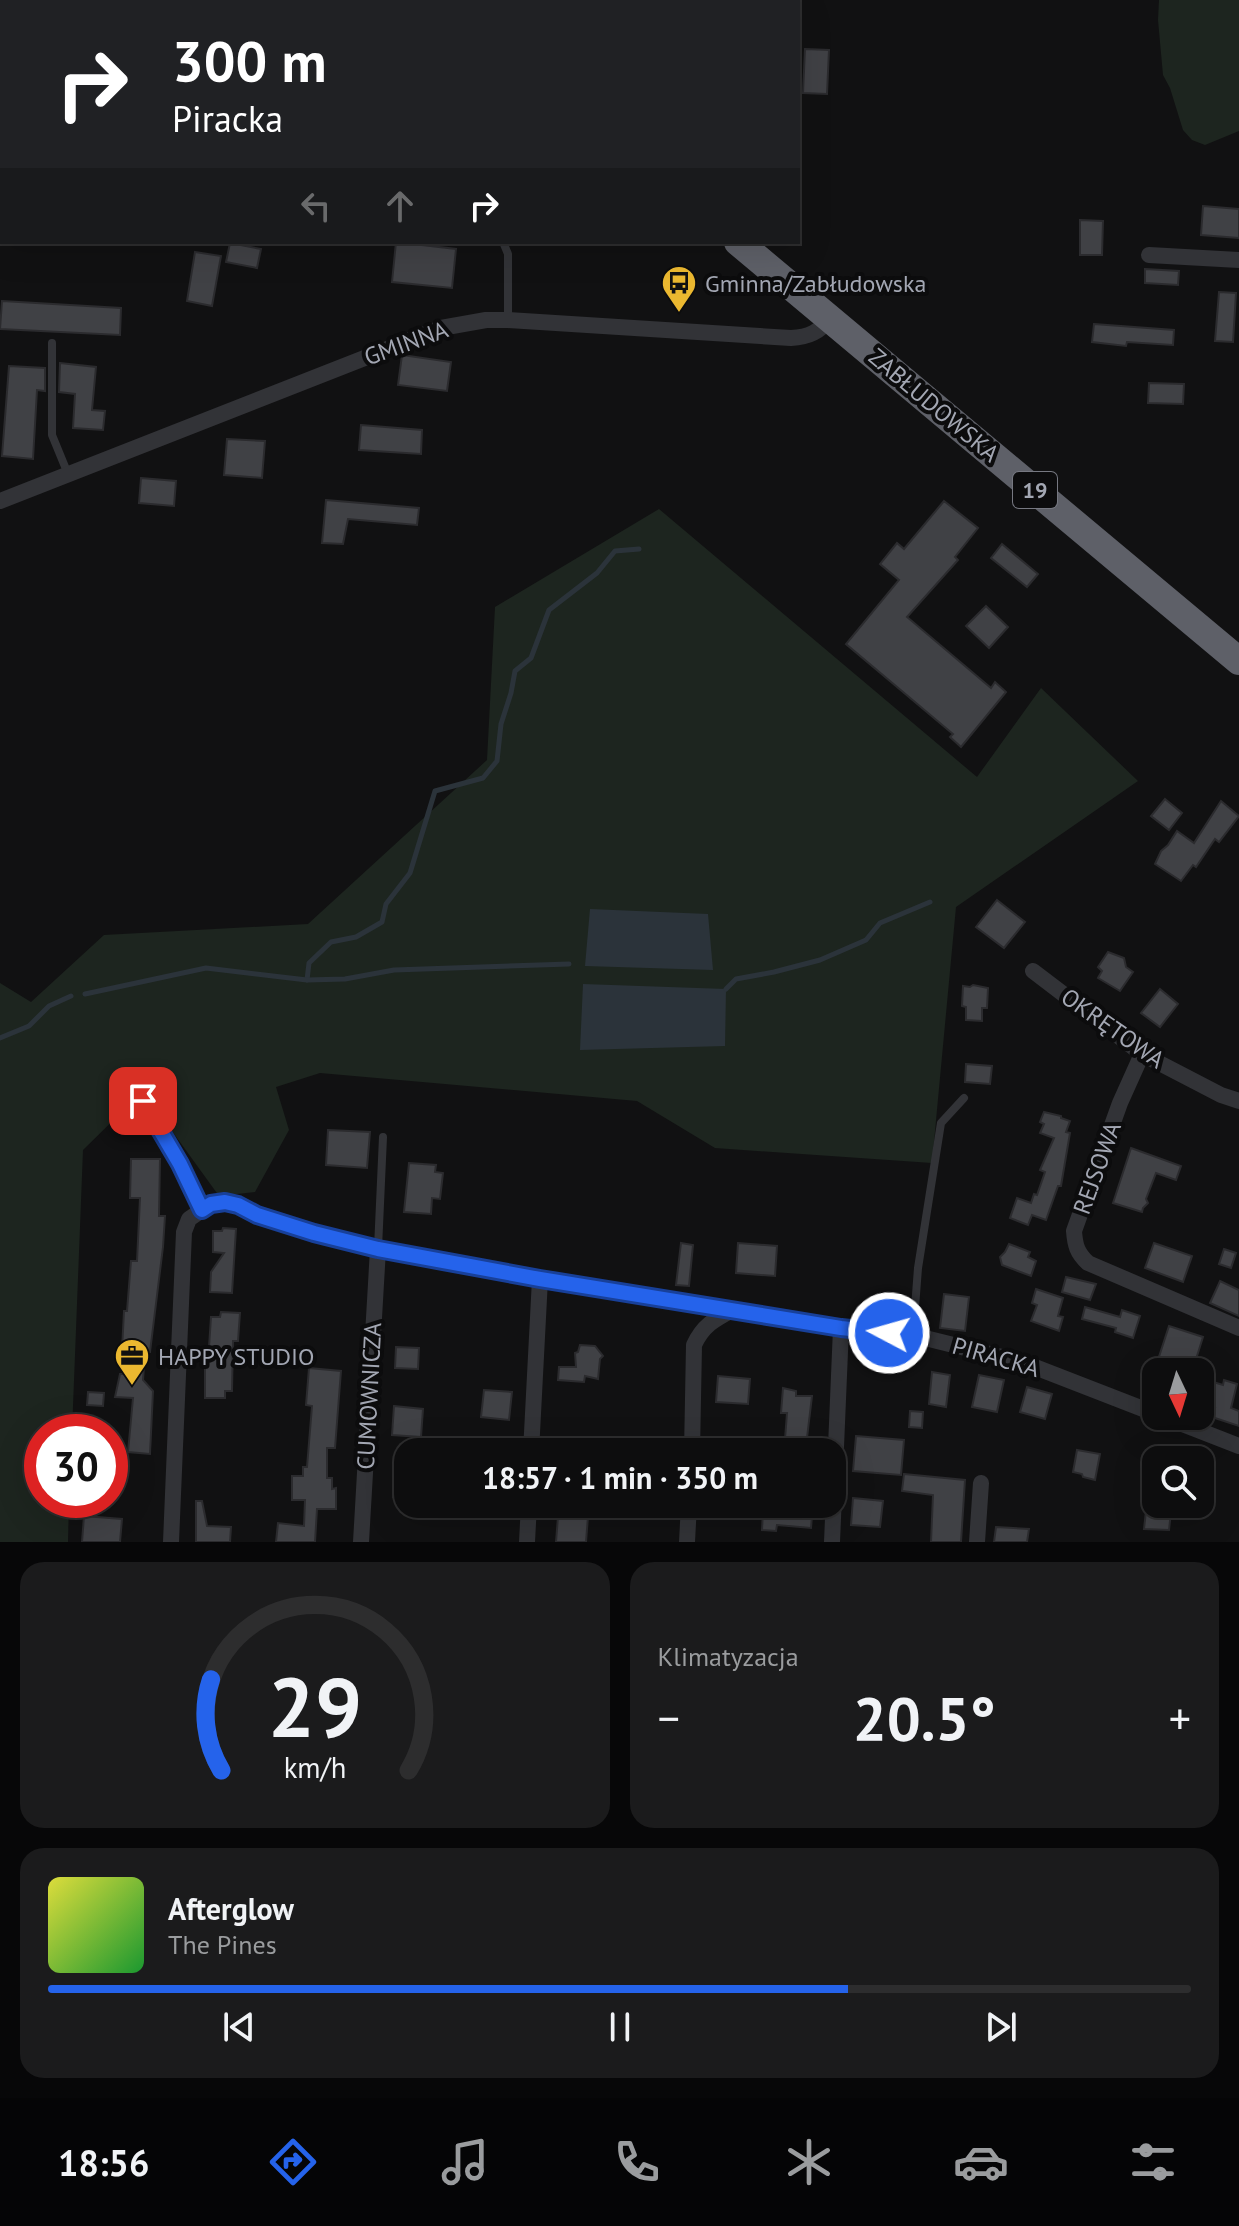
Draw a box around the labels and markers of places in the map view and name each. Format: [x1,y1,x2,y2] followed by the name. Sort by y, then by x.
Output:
[660,264,698,314] bus stop icon: Gminna/Zabłudowska
[705,268,926,299] place label: Gminna/Zabłudowska
[109,1067,177,1135] pin
[113,1337,151,1387] office icon: HAPPY STUDIO
[158,1341,314,1372] place label: HAPPY STUDIO

